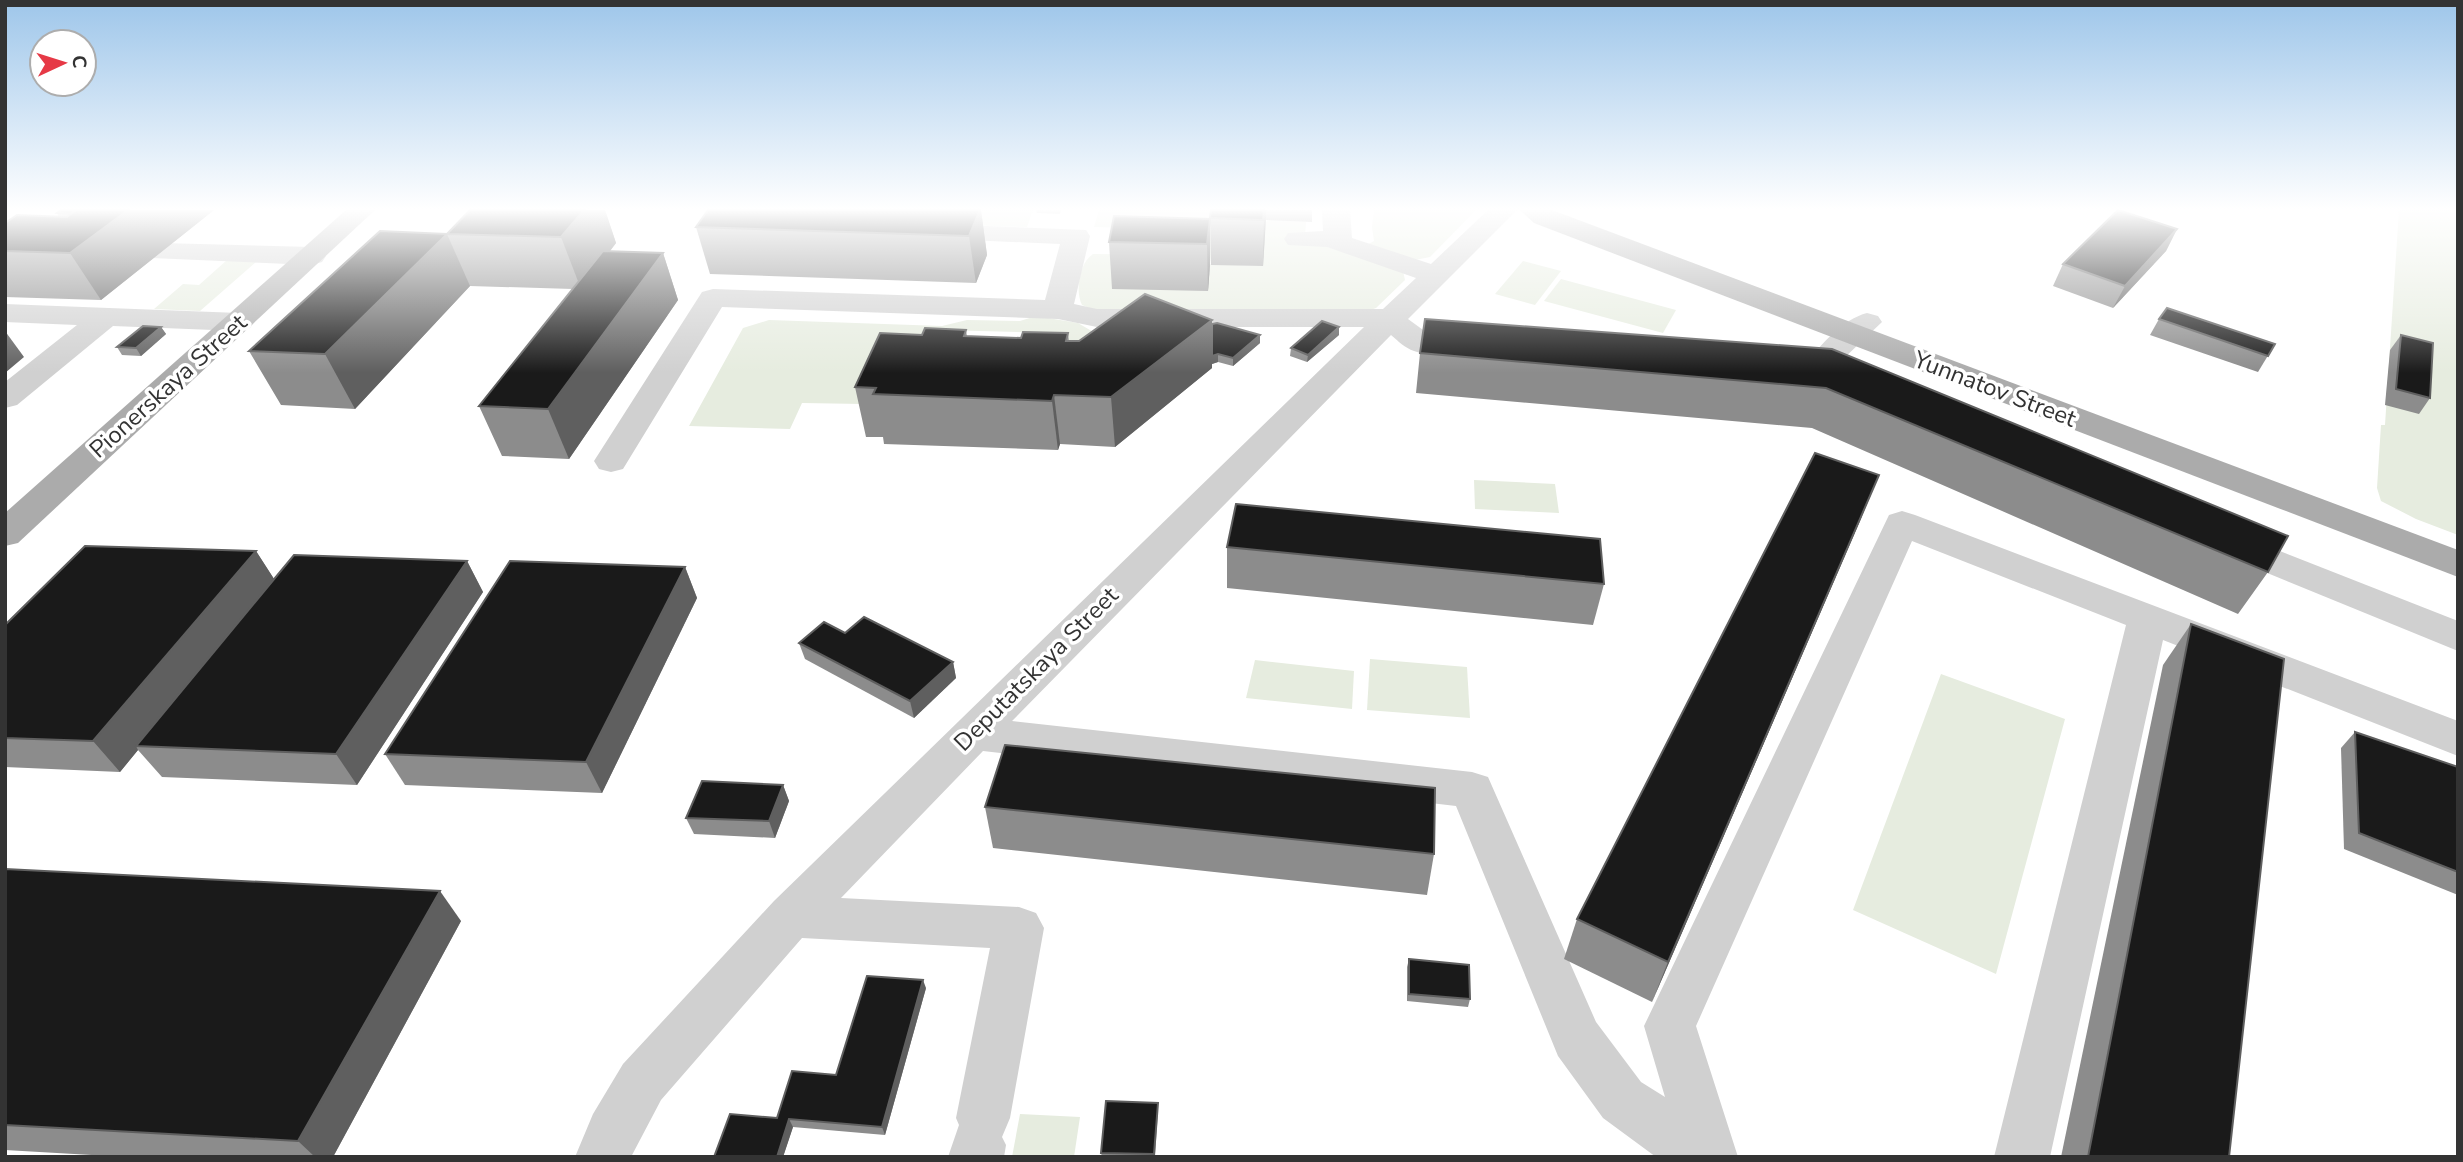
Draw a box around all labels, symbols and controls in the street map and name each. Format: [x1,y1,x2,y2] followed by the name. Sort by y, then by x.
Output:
[28,28,98,98] north arrow
[66,55,92,69] text: С
[82,306,254,465] street label: Pionerskaya Street
[1908,343,2081,435] street label: Yunnatov Street
[947,579,1126,758] street label: Deputatskaya Street

